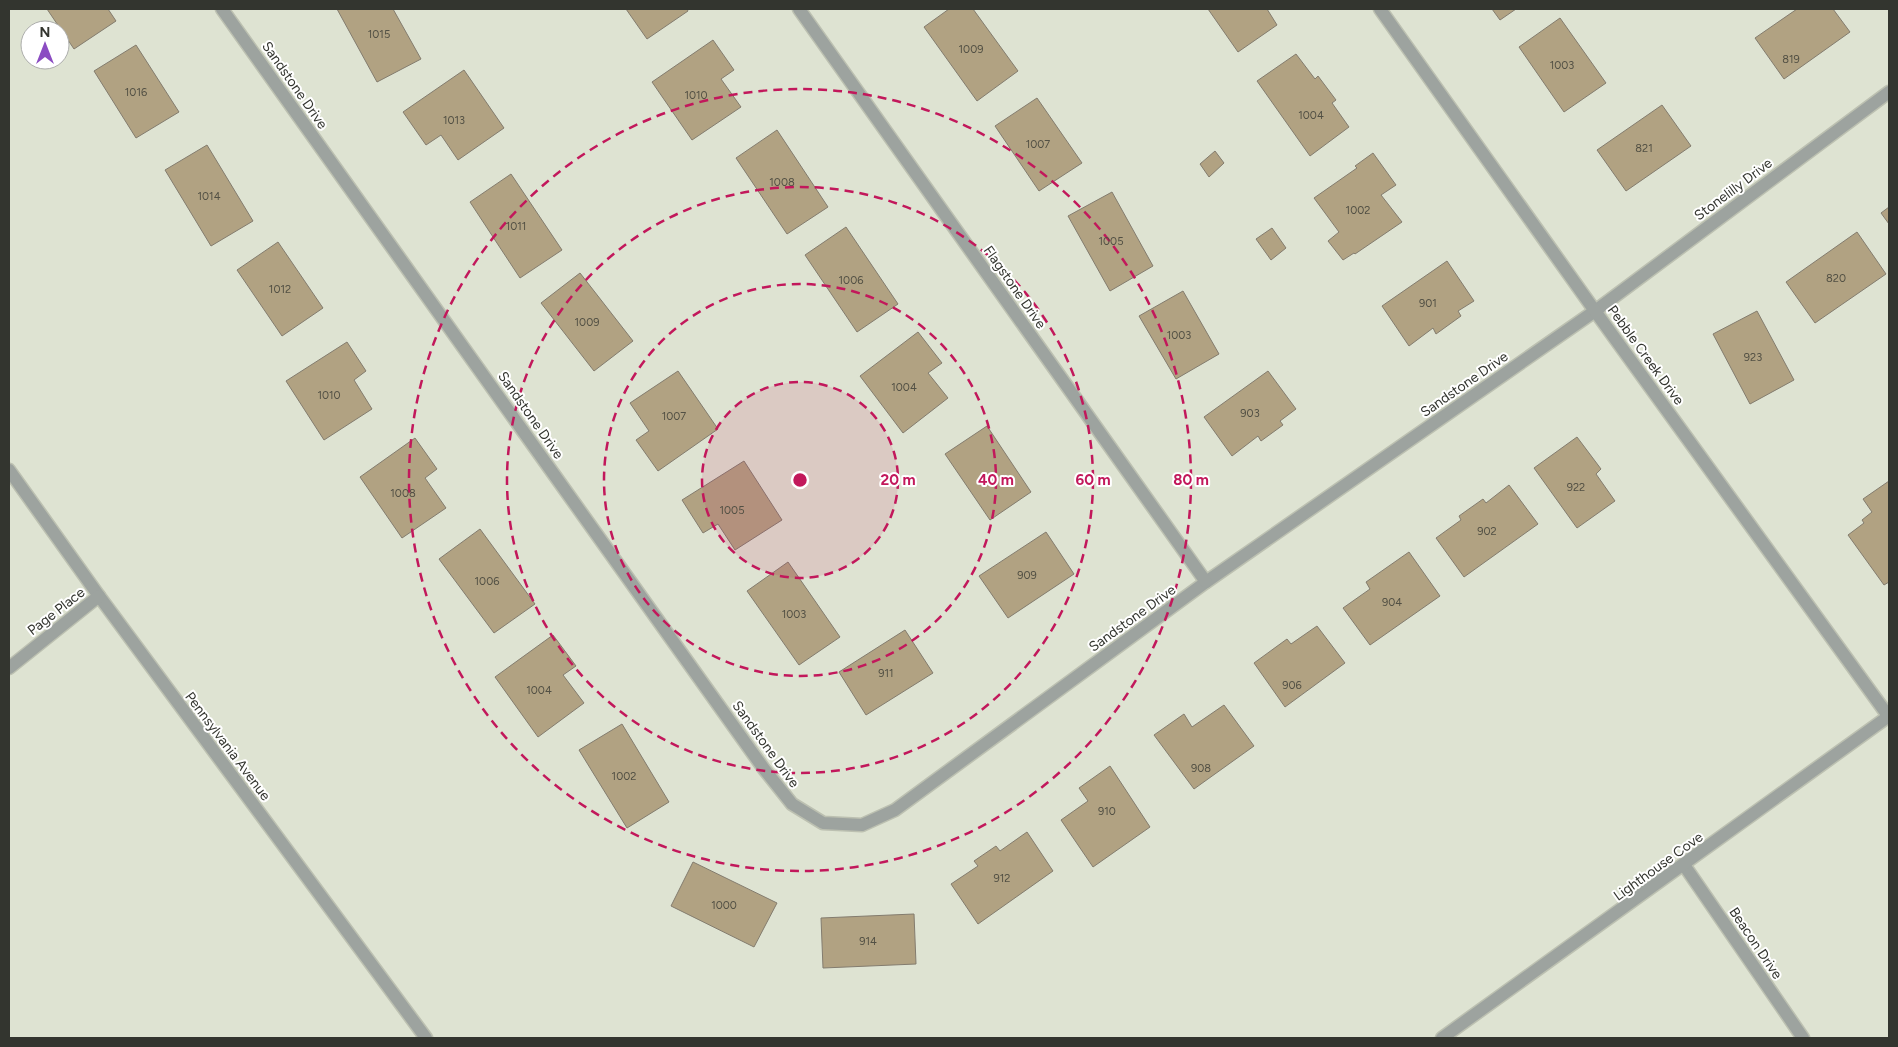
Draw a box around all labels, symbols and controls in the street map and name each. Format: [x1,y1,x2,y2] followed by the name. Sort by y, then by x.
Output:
[20,20,70,70] north arrow
[40,24,50,41] text: N
[368,28,390,41] house number: 1015
[258,38,331,133] street label: Sandstone Drive
[959,43,983,56] house number: 1009
[1782,53,1800,66] house number: 819
[1550,59,1574,72] house number: 1003
[125,86,147,99] house number: 1016
[684,89,708,102] house number: 1010
[1298,109,1324,122] house number: 1004
[443,114,465,127] house number: 1013
[1026,138,1050,151] house number: 1007
[1635,142,1653,155] house number: 821
[1691,154,1776,224] street label: Stonelilly Drive
[769,176,795,189] house number: 1008
[198,190,221,203] house number: 1014
[1346,204,1370,217] house number: 1002
[506,220,526,233] house number: 1011
[1099,235,1123,248] house number: 1005
[980,243,1050,332] street label: Flagstone Drive
[1826,272,1846,285] house number: 820
[839,274,863,287] house number: 1006
[269,283,291,296] house number: 1012
[1419,297,1437,310] house number: 901
[1604,302,1688,409] street label: Pebble Creek Drive
[575,316,599,329] house number: 1009
[1167,329,1191,342] house number: 1003
[1417,348,1512,421] street label: Sandstone Drive
[1744,351,1762,364] house number: 923
[494,368,567,463] street label: Sandstone Drive
[891,381,917,394] house number: 1004
[317,389,341,402] house number: 1010
[1240,407,1260,420] house number: 903
[662,410,686,423] house number: 1007
[791,471,809,489] centre of rings
[880,471,916,489] text: 20 m
[978,471,1014,489] text: 40 m
[1075,471,1111,489] text: 60 m
[1173,471,1209,489] text: 80 m
[1567,481,1585,494] house number: 922
[390,487,416,500] house number: 1008
[720,504,744,517] house number: 1005
[1477,525,1497,538] house number: 902
[1017,569,1037,582] house number: 909
[475,575,499,588] house number: 1006
[1086,581,1179,656] street label: Sandstone Drive
[24,584,89,639] street label: Page Place
[1382,596,1402,609] house number: 904
[782,608,806,621] house number: 1003
[878,667,894,680] house number: 911
[1282,679,1302,692] house number: 906
[526,684,552,697] house number: 1004
[181,689,274,804] street label: Pennsylvania Avenue
[728,698,803,791] street label: Sandstone Drive
[1191,762,1211,775] house number: 908
[612,770,636,783] house number: 1002
[1098,805,1116,818] house number: 910
[1610,828,1706,904] street label: Lighthouse Cove
[994,872,1010,885] house number: 912
[711,899,737,912] house number: 1000
[1725,904,1786,983] street label: Beacon Drive
[859,935,877,948] house number: 914

